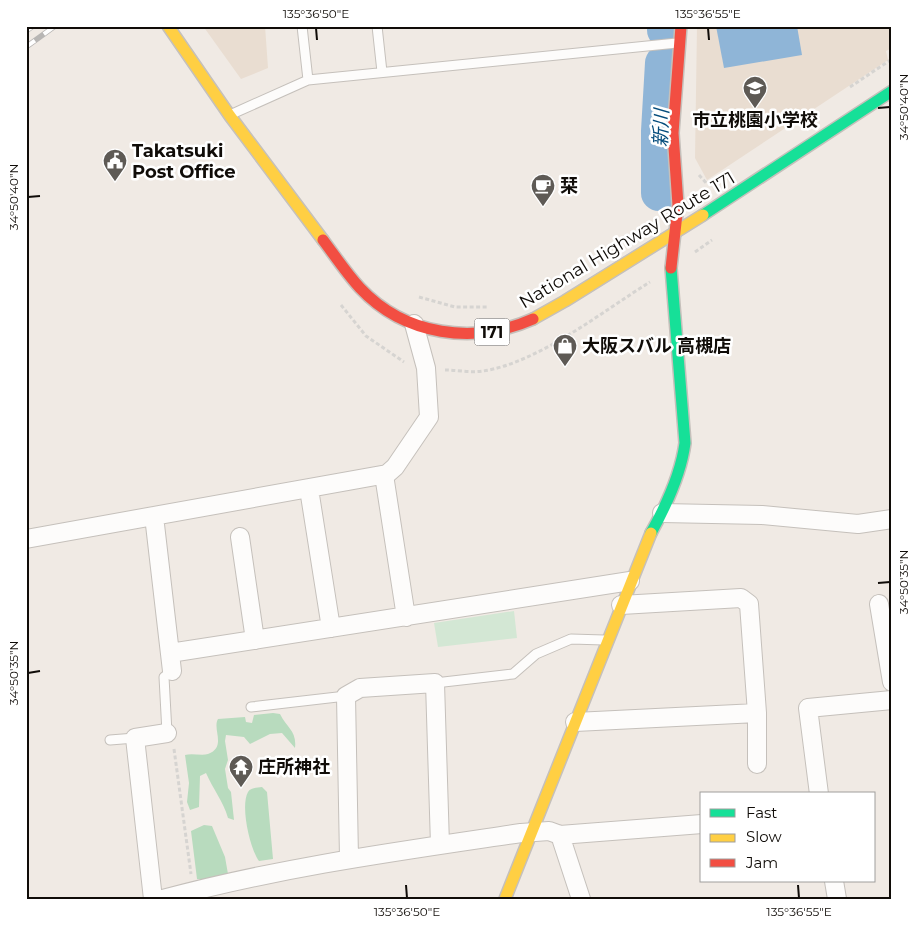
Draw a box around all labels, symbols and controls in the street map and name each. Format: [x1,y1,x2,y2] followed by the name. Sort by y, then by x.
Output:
[283,6,349,21] text: 135°36'50"E
[675,6,741,21] text: 135°36'55"E
[896,74,911,140] text: 34°50'40"N
[742,75,768,109] school or university icon: 市立桃園小学校
[649,107,673,147] water label: 新川
[692,109,818,131] place label: 市立桃園小学校
[132,140,236,183] place label: Takatsuki Post Office
[102,148,128,182] public building icon: Takatsuki Post Office
[6,164,21,230] text: 34°50'40"N
[515,167,739,313] street label: National Highway Route 171
[530,173,556,207] cafe icon: 栞
[560,175,578,197] place label: 栞
[474,318,510,346] road number: 171
[552,333,578,367] shop icon: 大阪スバル 高槻店
[582,335,731,357] place label: 大阪スバル 高槻店
[896,550,911,614] text: 34°50'35"N
[6,641,21,705] text: 34°50'35"N
[228,754,254,788] temple icon: 庄所神社
[258,756,330,778] place label: 庄所神社
[700,792,876,882] legend
[746,803,777,822] text: Fast
[746,827,782,846] text: Slow
[745,853,778,872] text: Jam
[374,904,440,919] text: 135°36'50"E
[766,904,832,919] text: 135°36'55"E

